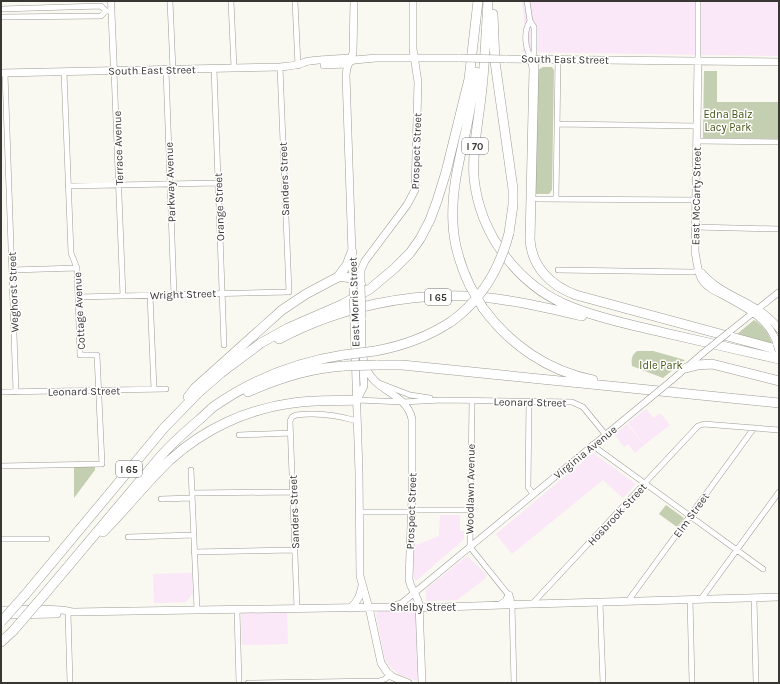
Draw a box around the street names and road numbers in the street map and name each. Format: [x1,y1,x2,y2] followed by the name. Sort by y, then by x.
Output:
[521,52,609,67] street label: South East Street
[108,63,196,78] street label: South East Street
[111,110,126,185] street label: Terrace Avenue
[409,113,424,190] street label: Prospect Street
[462,138,488,154] road number: I 70
[163,141,178,222] street label: Parkway Avenue
[277,142,292,216] street label: Sanders Street
[689,147,704,245] street label: East McCarty Street
[212,173,227,241] street label: Orange Street
[6,251,21,333] street label: Weghorst Street
[346,257,363,347] street label: East Morris Street
[71,271,88,350] street label: Cottage Avenue
[150,287,216,302] street label: Wright Street
[425,289,451,305] road number: I 65
[47,384,121,399] street label: Leonard Street
[493,395,567,410] street label: Leonard Street
[551,423,620,482] street label: Virginia Avenue
[463,443,478,534] street label: Woodlawn Avenue
[116,461,142,477] road number: I 65
[404,473,419,550] street label: Prospect Street
[287,475,302,549] street label: Sanders Street
[585,480,650,548] street label: Hosbrook Street
[671,490,712,540] street label: Elm Street
[390,601,456,614] street label: Shelby Street

